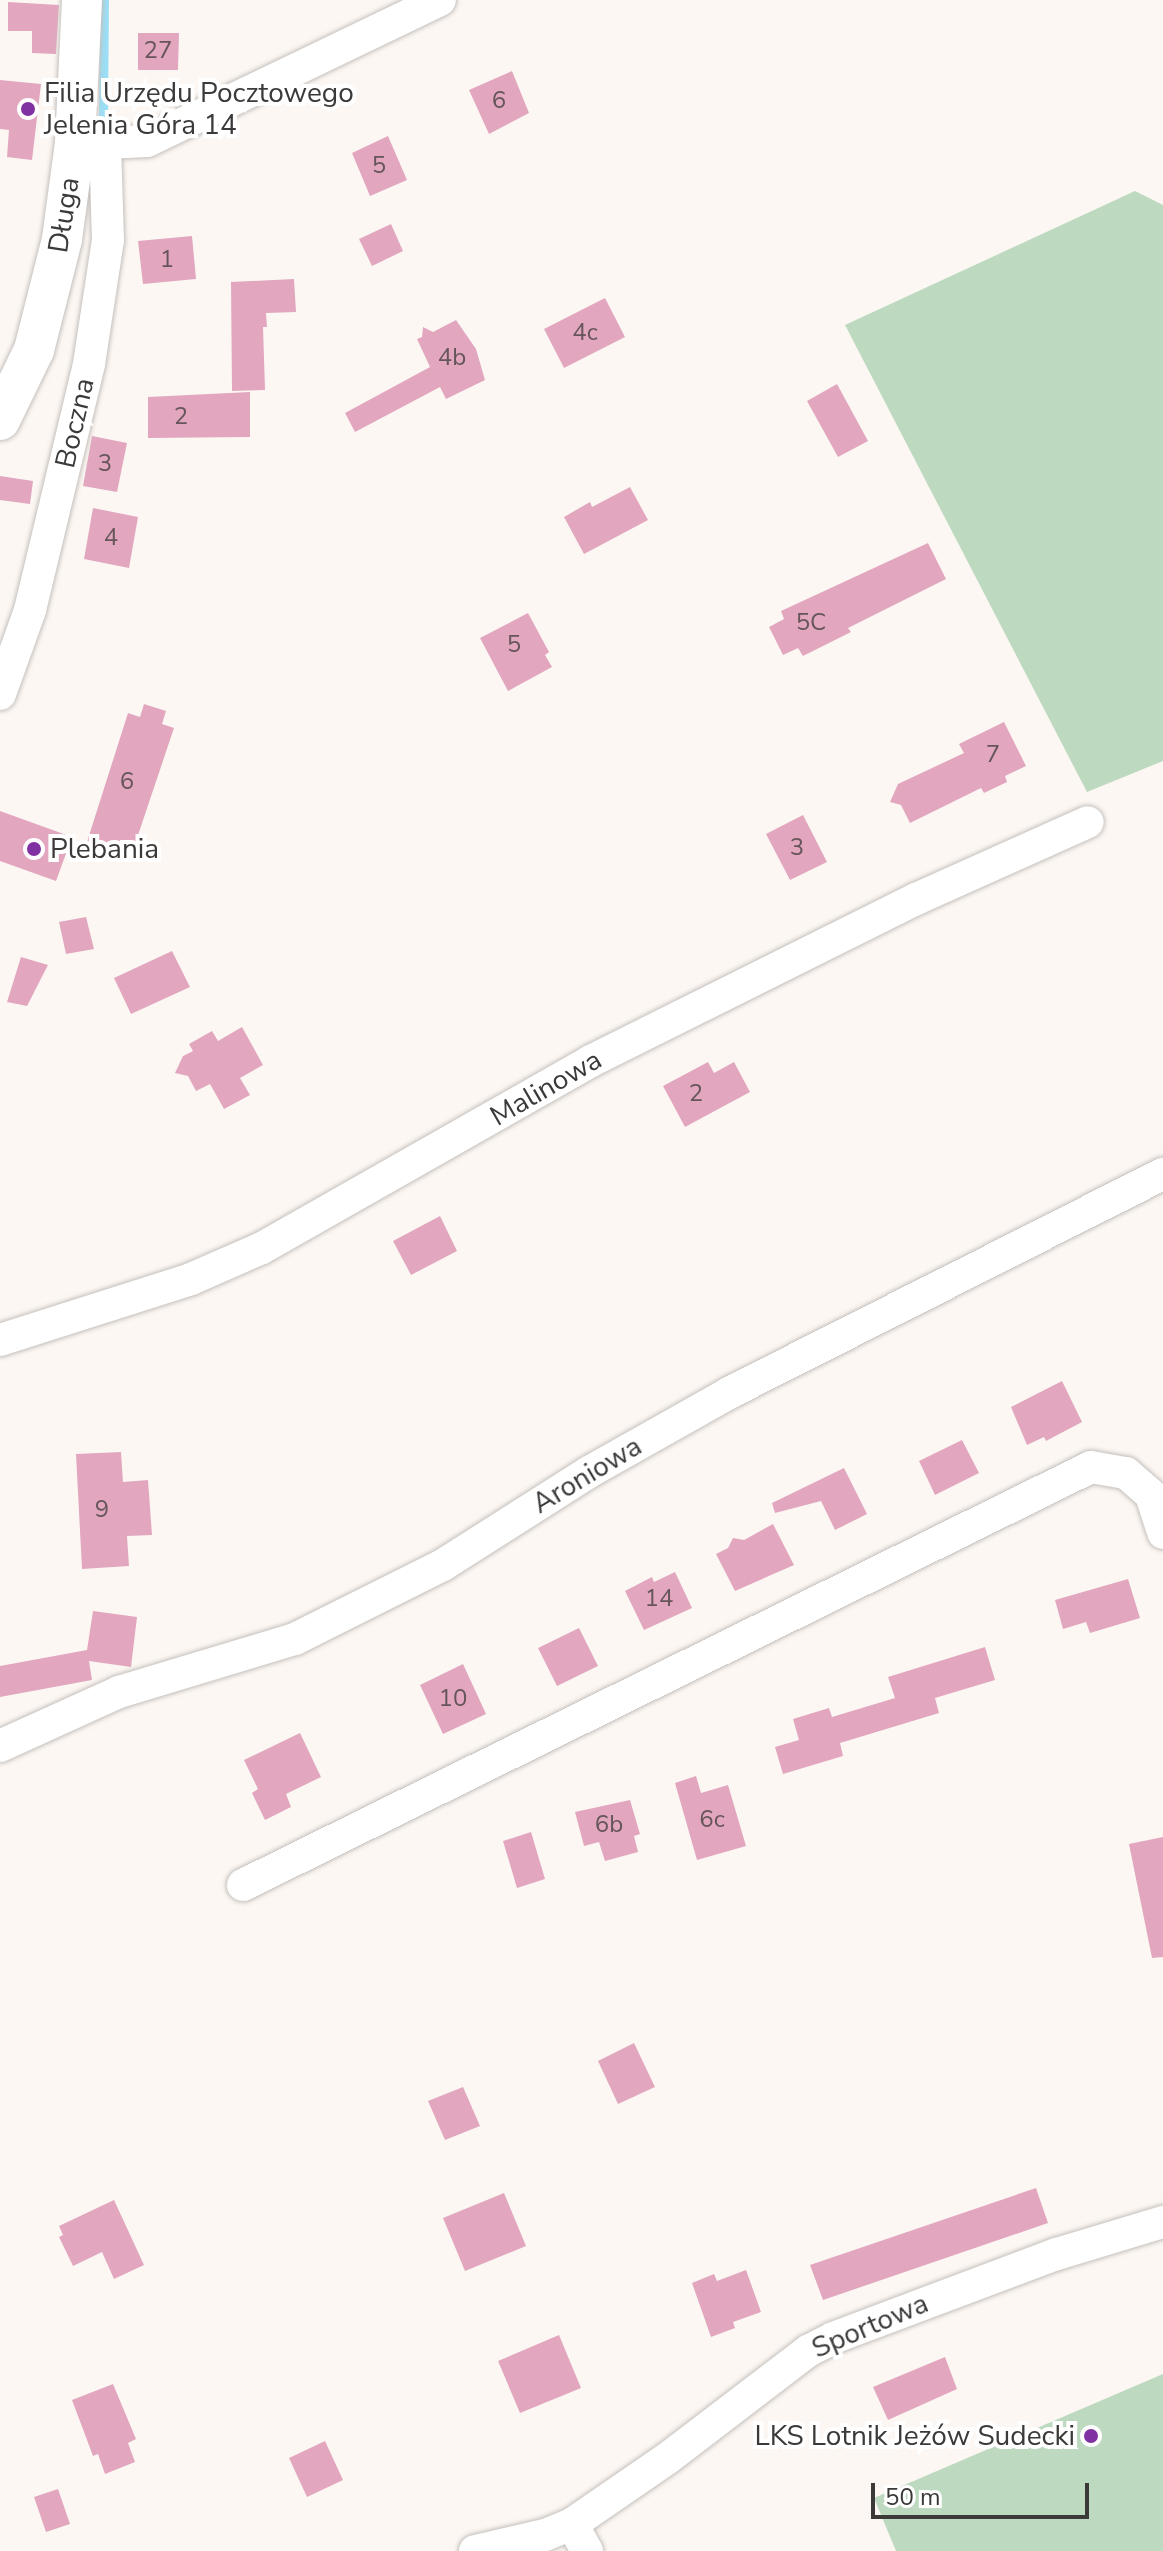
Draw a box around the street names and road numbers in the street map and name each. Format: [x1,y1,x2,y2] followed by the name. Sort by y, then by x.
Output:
[41,175,87,255] street label: Długa
[48,375,102,471] street label: Boczna
[484,1043,608,1133] street label: Malinowa
[526,1429,648,1521] street label: Aroniowa
[807,2287,933,2365] street label: Sportowa

